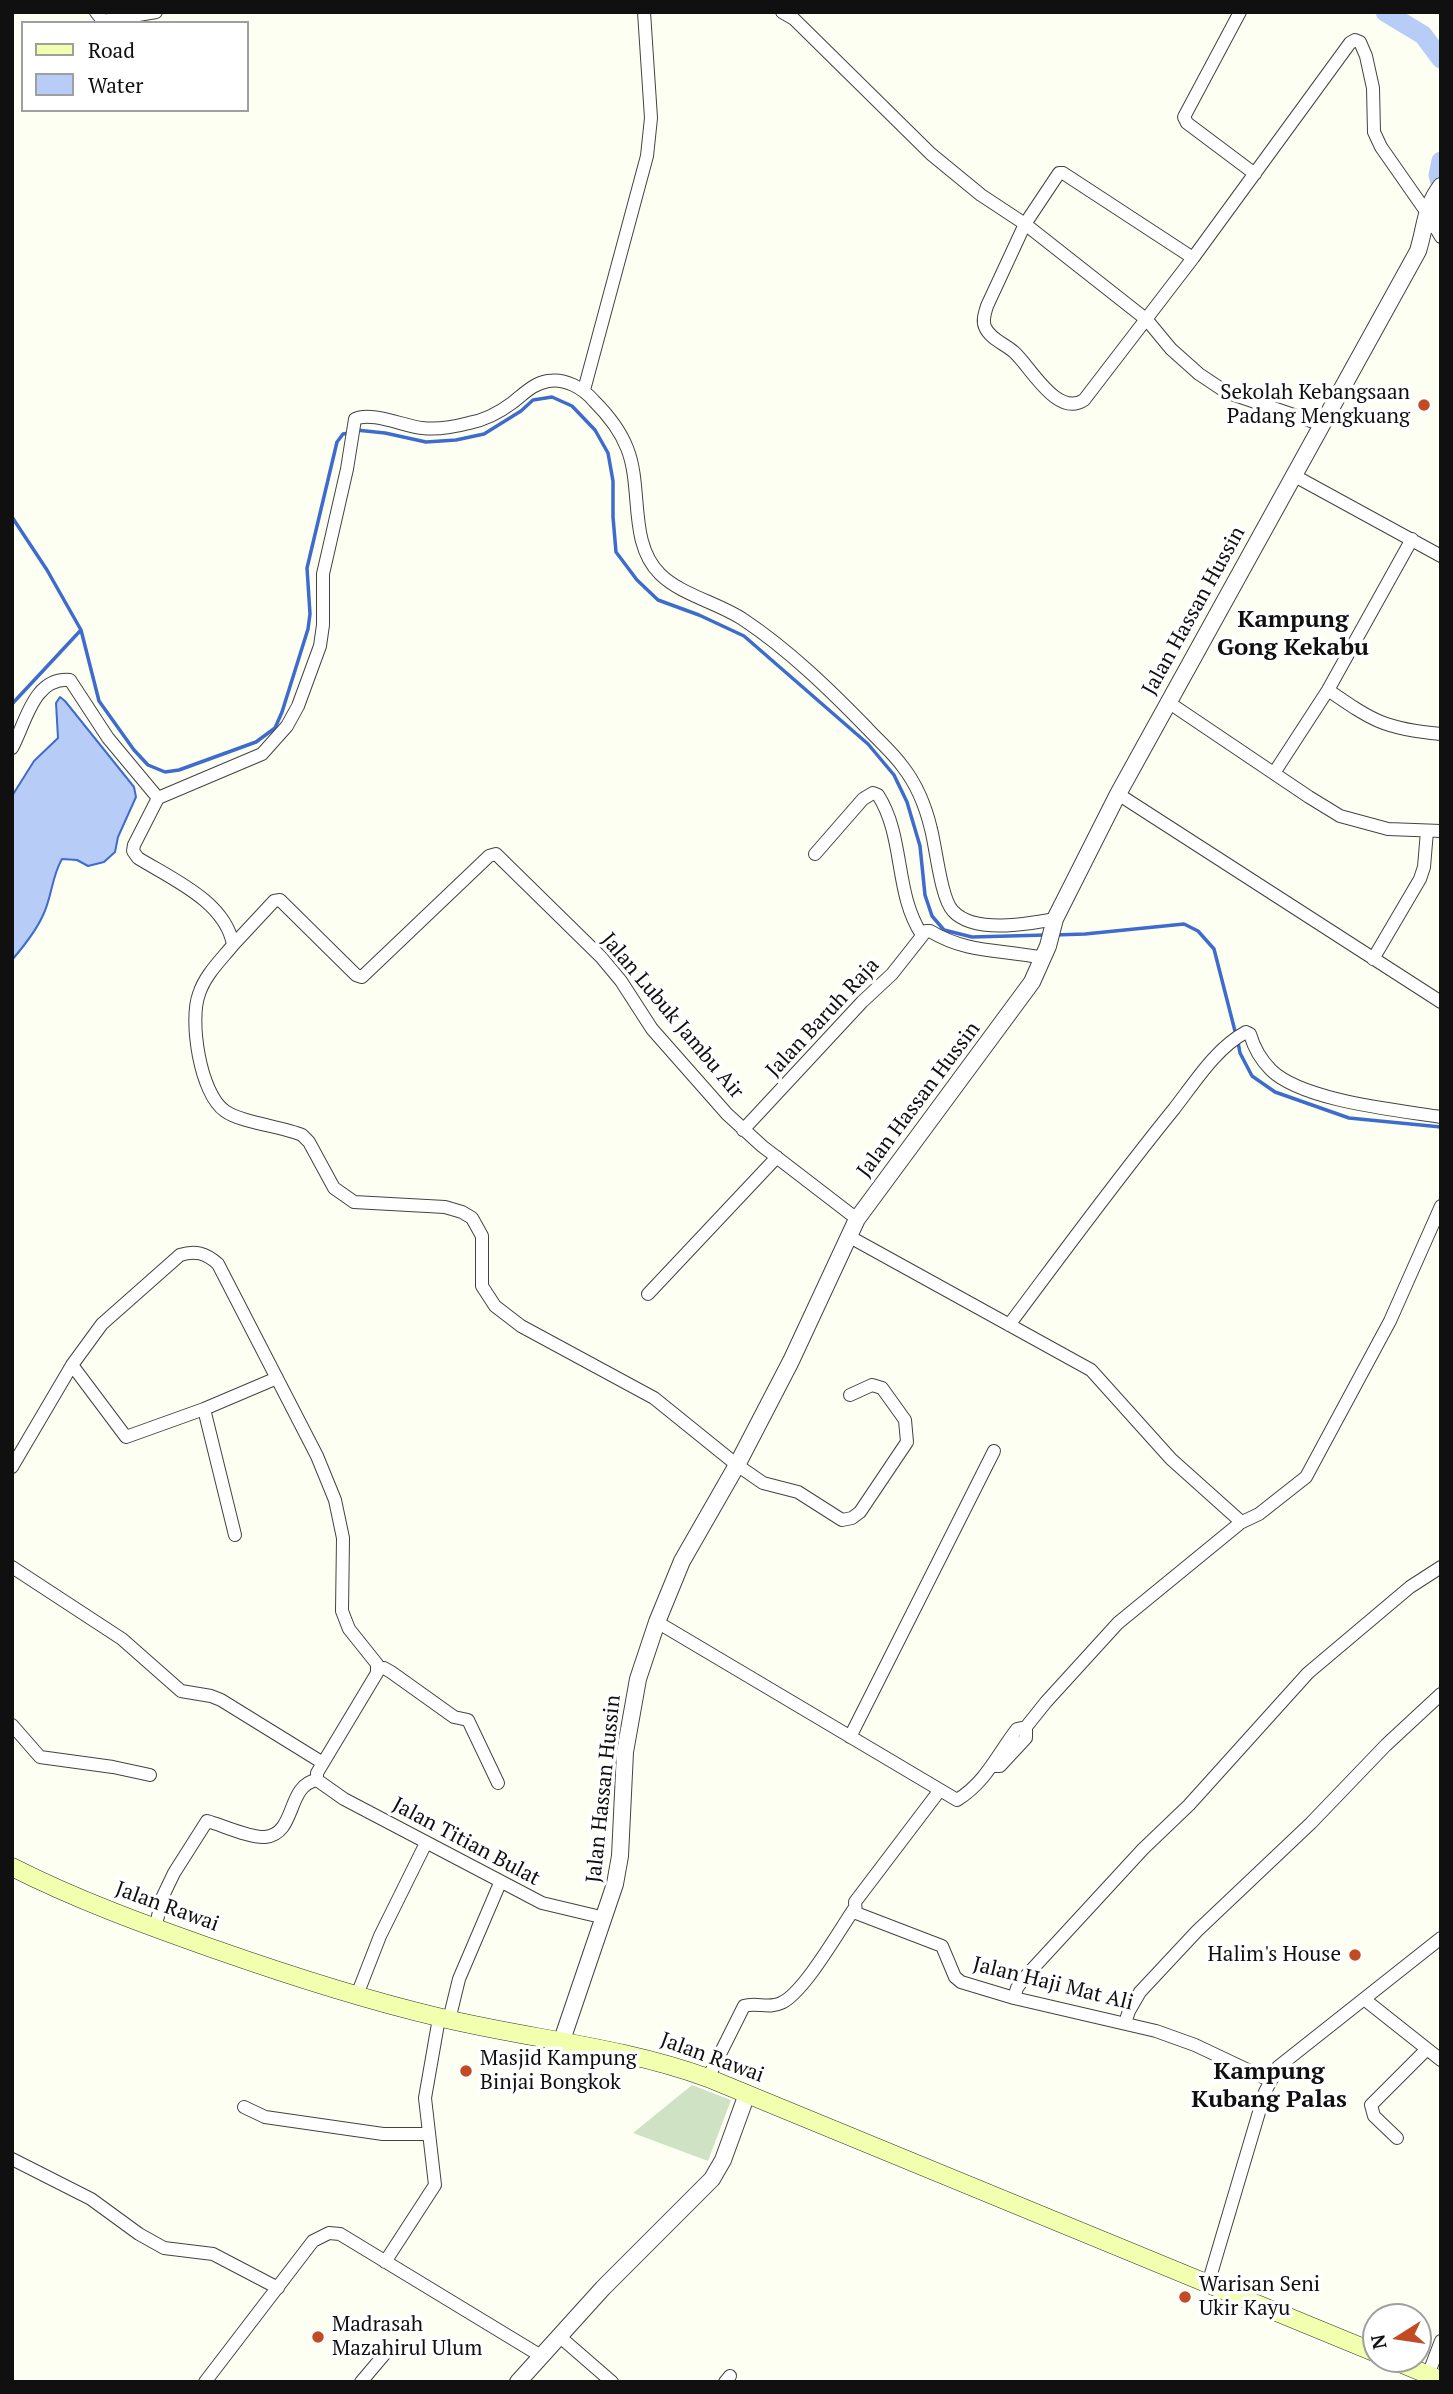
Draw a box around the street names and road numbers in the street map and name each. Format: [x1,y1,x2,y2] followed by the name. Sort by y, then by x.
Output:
[1137,522,1251,700] street label: Jalan Hassan Hussin
[595,928,749,1104] street label: Jalan Lubuk Jambu Air
[761,953,885,1083] street label: Jalan Baruh Raja
[852,1017,986,1183] street label: Jalan Hassan Hussin
[582,1694,626,1884] street label: Jalan Hassan Hussin
[388,1792,544,1892] street label: Jalan Titian Bulat
[112,1877,222,1937] street label: Jalan Rawai
[970,1952,1136,2016] street label: Jalan Haji Mat Ali
[657,2028,767,2088] street label: Jalan Rawai

